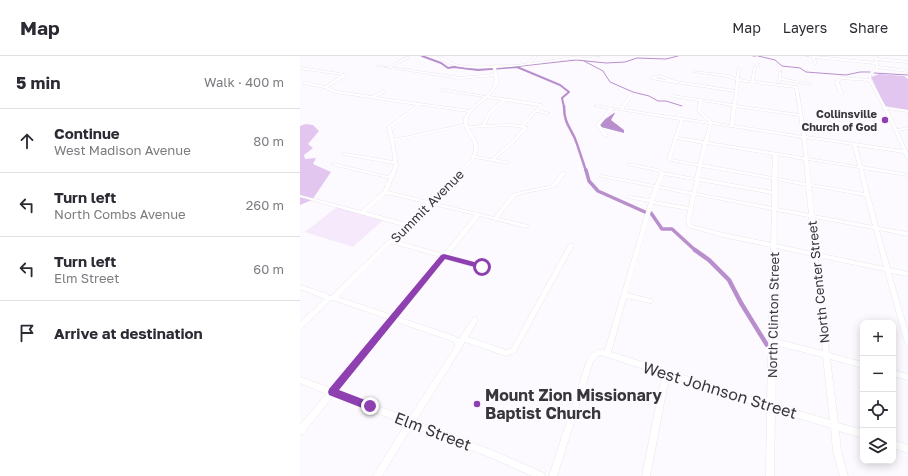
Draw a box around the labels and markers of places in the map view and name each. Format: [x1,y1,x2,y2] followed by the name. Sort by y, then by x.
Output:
[801,107,878,133] place label: Collinsville Church of God
[880,115,890,125] marker: Collinsville Church of God
[485,385,662,423] place label: Mount Zion Missionary Baptist Church
[472,399,482,409] marker: Mount Zion Missionary Baptist Church

